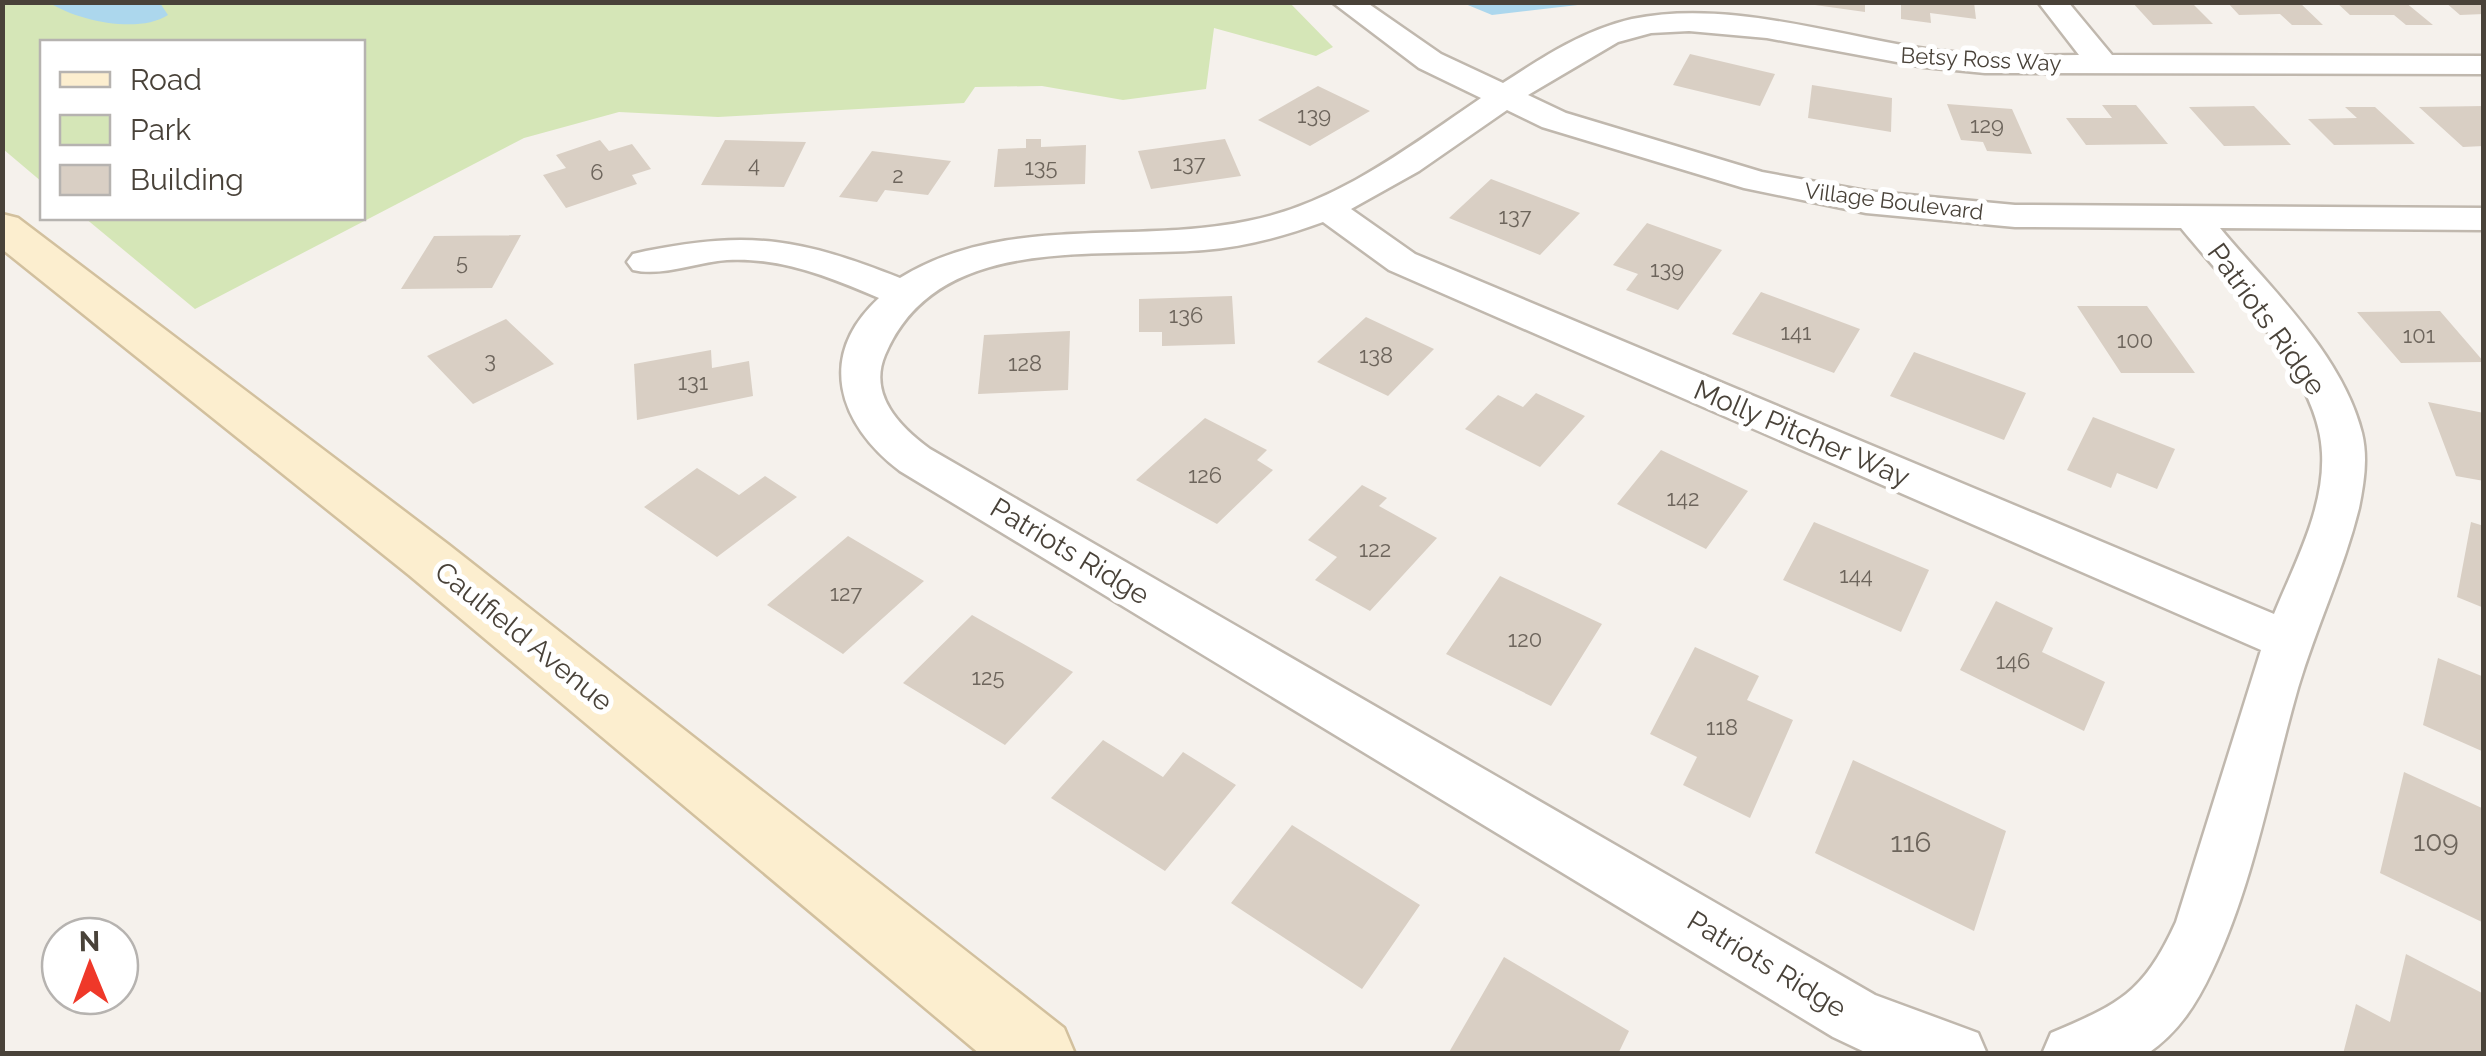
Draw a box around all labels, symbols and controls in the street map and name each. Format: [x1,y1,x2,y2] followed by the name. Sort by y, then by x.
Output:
[40,40,365,220] legend
[1900,42,2062,76] street label: Betsy Ross Way
[130,62,202,97] text: Road
[1297,102,1331,128] house number: 139
[130,112,191,147] text: Park
[1970,112,2004,138] house number: 129
[1173,150,1206,176] house number: 137
[748,151,760,177] house number: 4
[1024,154,1058,180] house number: 135
[590,159,604,185] house number: 6
[130,162,244,197] text: Building
[892,162,904,188] house number: 2
[1803,177,1985,225] street label: Village Boulevard
[1499,203,1532,229] house number: 137
[2200,237,2333,402] street label: Patriots Ridge
[456,249,468,275] house number: 5
[1650,256,1684,282] house number: 139
[1169,302,1203,328] house number: 136
[1781,319,1811,345] house number: 141
[2403,322,2435,348] house number: 101
[2117,327,2153,353] house number: 100
[1359,342,1393,368] house number: 138
[484,347,496,373] house number: 3
[1008,350,1042,376] house number: 128
[678,369,708,395] house number: 131
[1689,373,1915,494] street label: Molly Pitcher Way
[1188,462,1222,488] house number: 126
[1667,485,1699,511] house number: 142
[984,491,1155,612] street label: Patriots Ridge
[1359,536,1391,562] house number: 122
[428,555,619,718] street label: Caulfield Avenue
[1839,562,1873,588] house number: 144
[830,580,863,606] house number: 127
[1508,626,1542,652] house number: 120
[1996,648,2030,674] house number: 146
[972,664,1004,690] house number: 125
[1706,714,1738,740] house number: 118
[2413,825,2459,858] house number: 109
[1891,826,1931,859] house number: 116
[1681,904,1852,1025] street label: Patriots Ridge
[40,916,140,1016] north arrow
[79,925,101,958] text: N

